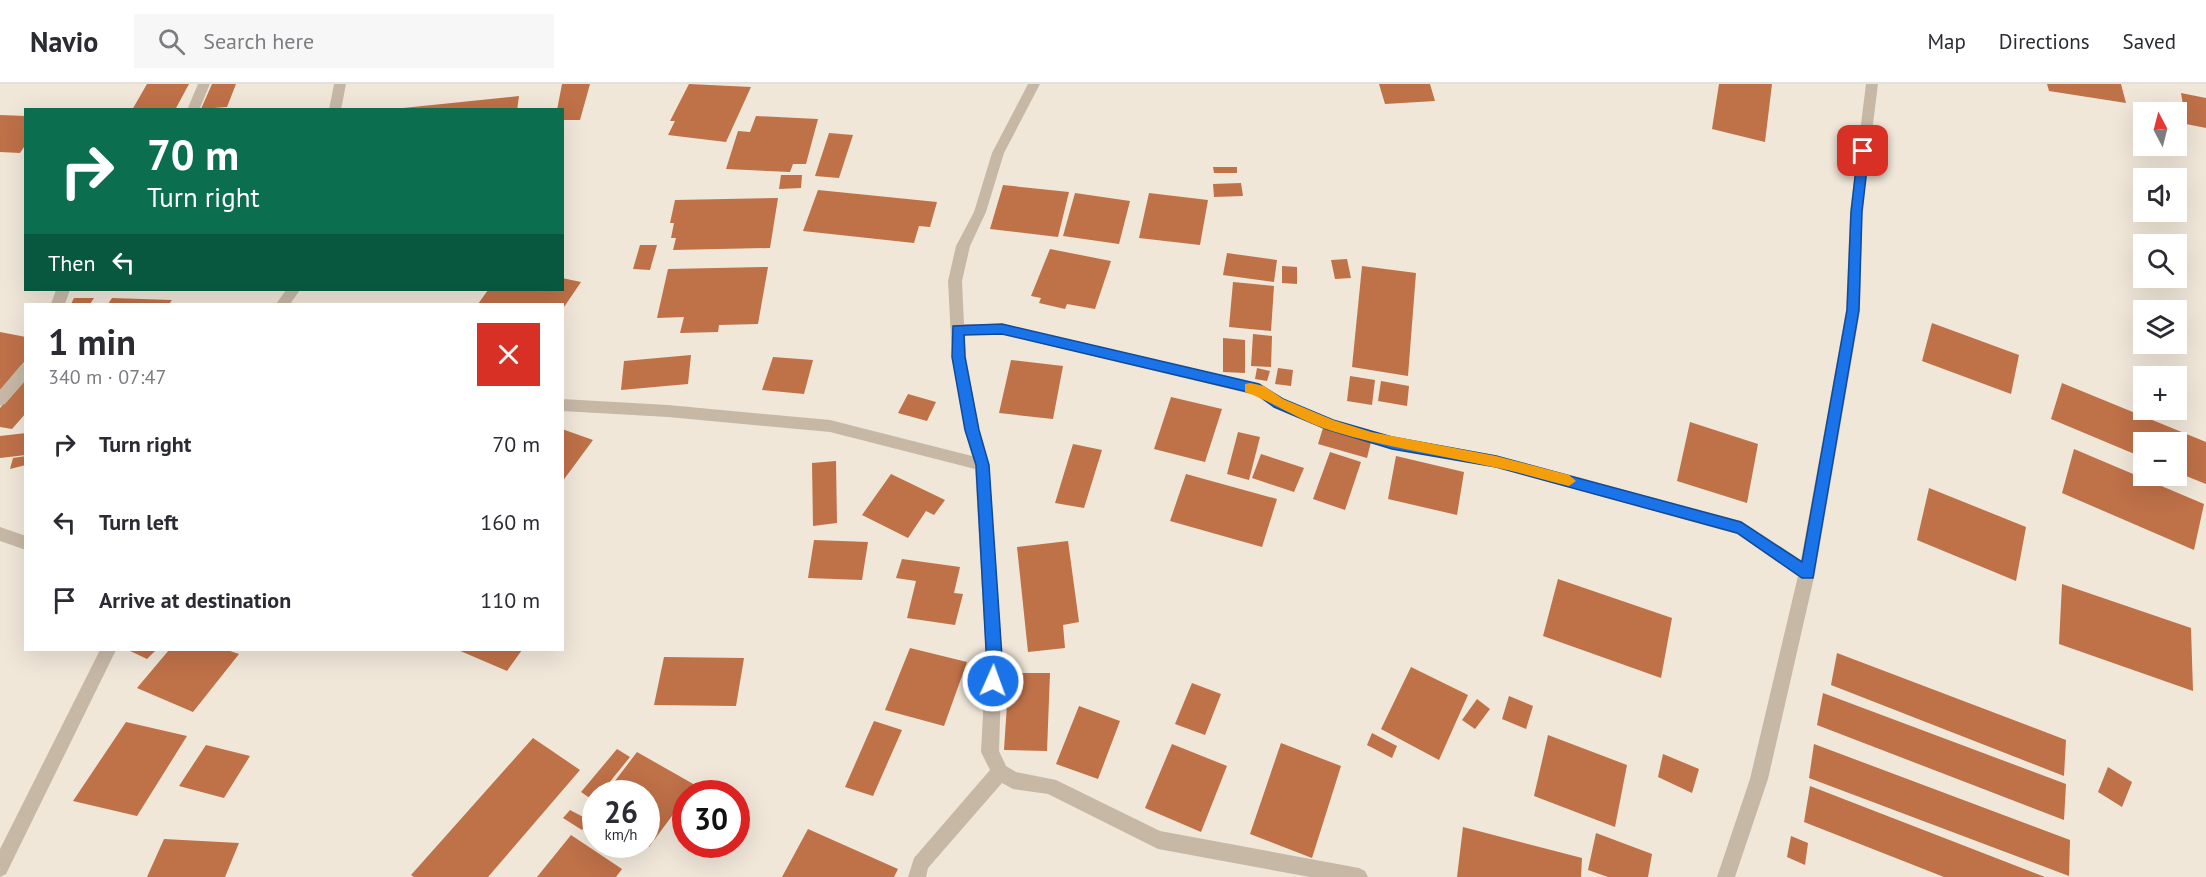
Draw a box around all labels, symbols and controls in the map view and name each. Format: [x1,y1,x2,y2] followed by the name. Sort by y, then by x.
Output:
[134,14,554,68] search box
[30,23,98,60] text: Navio
[155,25,188,58] icon: search
[203,27,314,55] text: Search here
[1927,28,1966,55] text: Map
[1999,28,2090,55] text: Directions
[2123,28,2176,55] text: Saved
[2133,102,2187,156] north arrow
[2133,102,2187,486] map controls
[1837,125,1888,176] pin
[147,127,239,182] text: 70 m
[48,132,126,210] icon: right
[1846,134,1879,167] icon: arrive
[2133,168,2187,222] button: sound
[147,180,260,214] text: Turn right
[2133,234,2187,288] button: search
[107,246,140,279] icon: left
[48,249,95,277] text: Then
[2133,300,2187,354] button: layers
[48,318,136,365] text: 1 min
[477,323,540,386] button: close
[48,364,166,390] text: 340 m · 07:47
[2133,366,2187,420] button: +
[48,428,81,461] icon: right
[99,430,191,458] text: Turn right
[492,430,540,458] text: 70 m
[2133,432,2187,486] button: −
[48,506,81,539] icon: left
[99,508,179,536] text: Turn left
[480,508,540,536] text: 160 m
[48,584,81,617] icon: arrive
[99,586,291,614] text: Arrive at destination
[480,586,540,614] text: 110 m
[961,649,1025,713] position arrow
[672,780,750,858] speed limit sign: 30
[604,792,638,831] text: 26
[605,825,637,844] text: km/h

